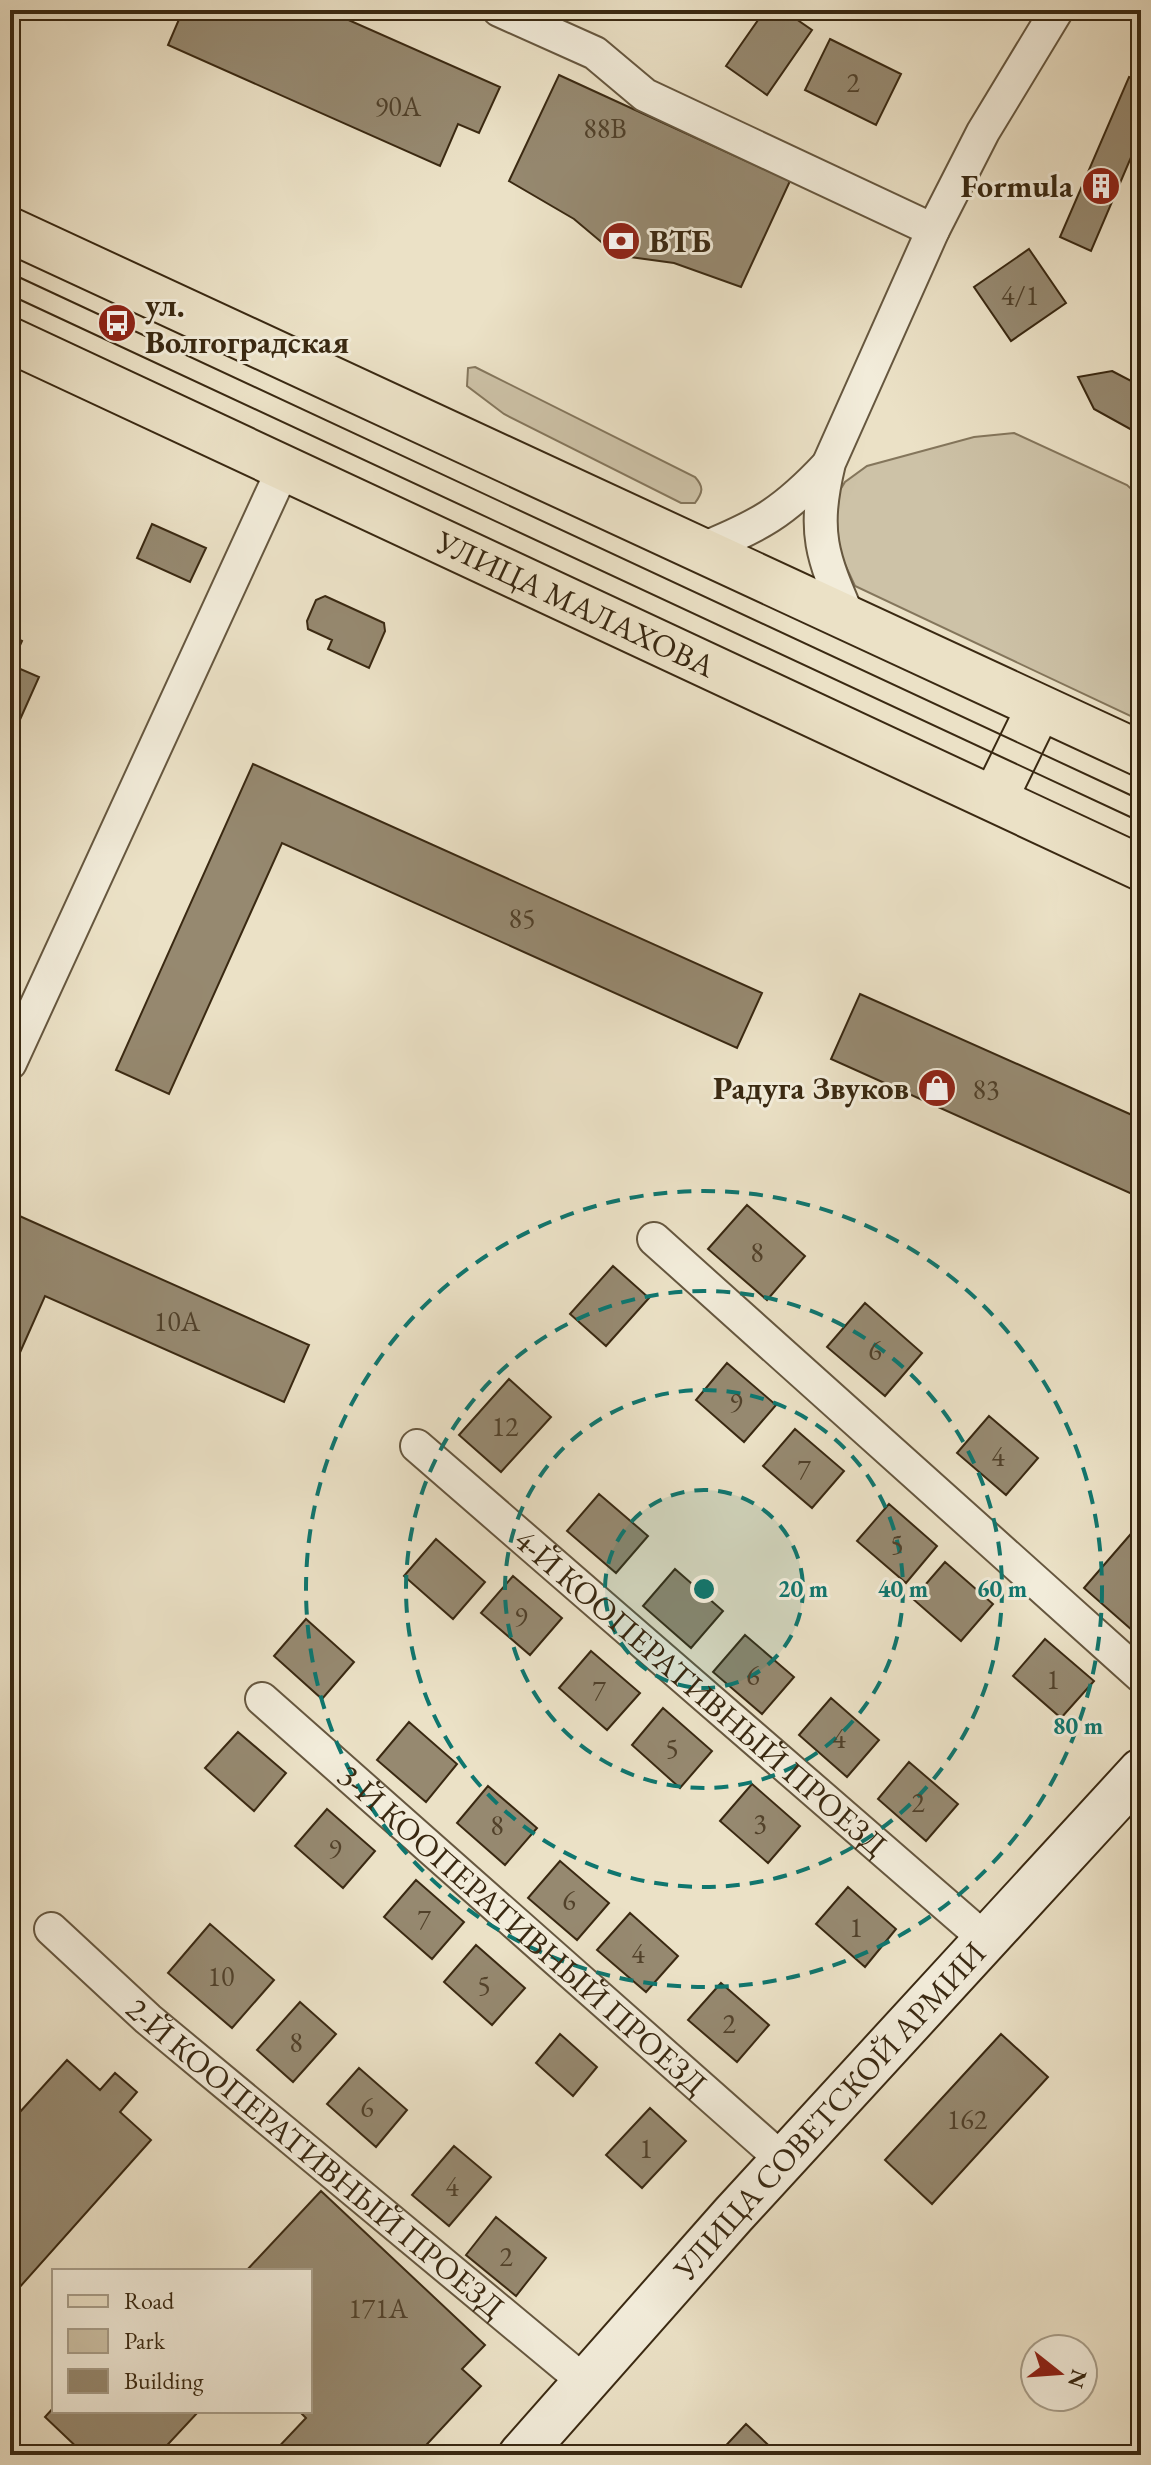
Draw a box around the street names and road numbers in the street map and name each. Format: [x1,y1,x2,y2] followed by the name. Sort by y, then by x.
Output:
[428,520,722,687] street label: УЛИЦА МАЛАХОВА
[507,1520,895,1864] street label: 4-Й КООПЕРАТИВНЫЙ ПРОЕЗД
[329,1755,716,2105] street label: 3-Й КООПЕРАТИВНЫЙ ПРОЕЗД
[664,1933,995,2290] street label: УЛИЦА СОВЕТСКОЙ АРМИИ
[121,1989,513,2327] street label: 2-Й КООПЕРАТИВНЫЙ ПРОЕЗД

